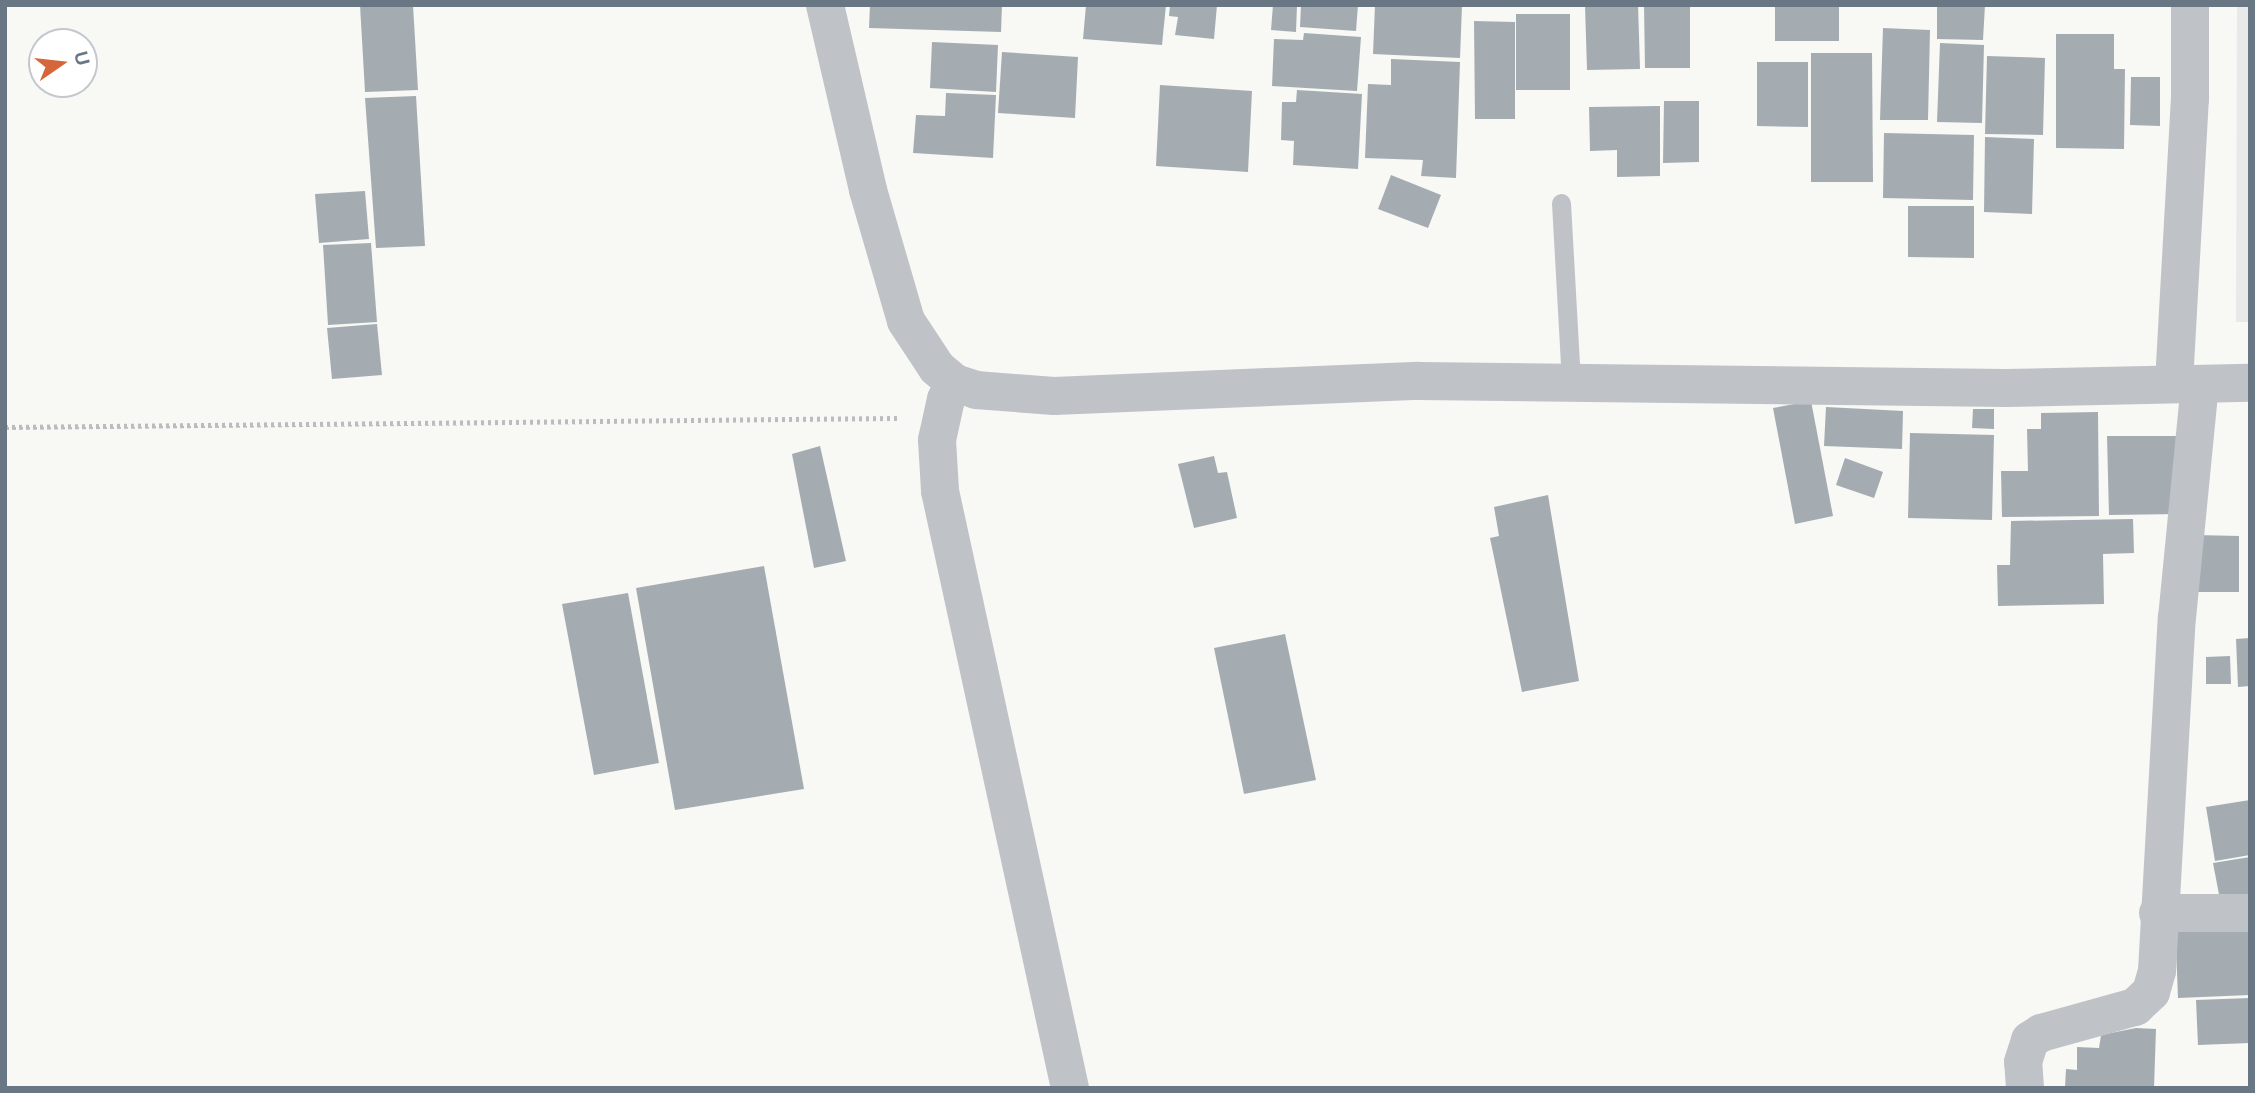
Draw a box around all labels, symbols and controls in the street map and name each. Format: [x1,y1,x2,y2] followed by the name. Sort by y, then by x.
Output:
[28,28,98,98] north arrow
[70,49,94,67] text: U

